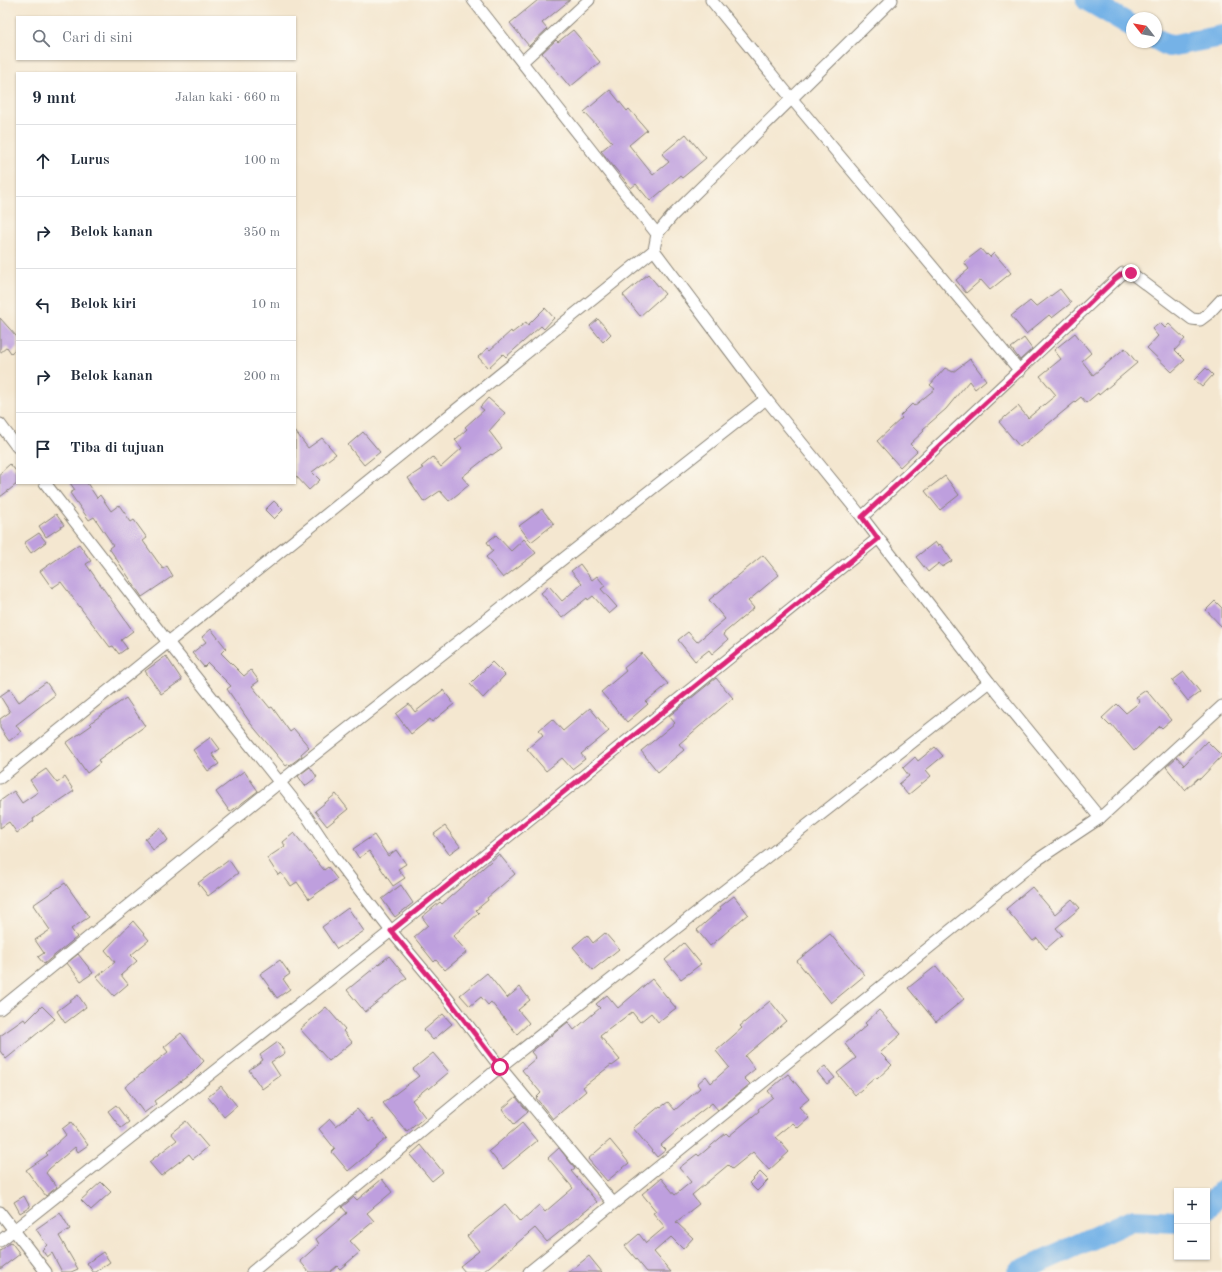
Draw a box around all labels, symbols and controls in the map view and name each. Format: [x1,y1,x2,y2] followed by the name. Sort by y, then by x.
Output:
[1126,12,1162,48] north arrow
[16,16,296,60] search box
[30,27,52,49] icon: search
[62,31,133,46] text: Cari di sini
[32,90,76,107] text: 9 mnt
[175,91,280,104] text: Jalan kaki · 660 m
[32,150,54,172] icon: ahead
[70,153,110,168] text: Lurus
[243,154,280,167] text: 100 m
[32,222,54,244] icon: right
[70,225,153,240] text: Belok kanan
[243,226,280,239] text: 350 m
[1122,264,1140,282] route end
[32,294,54,316] icon: left
[70,297,136,312] text: Belok kiri
[251,298,280,311] text: 10 m
[32,366,54,388] icon: right
[70,369,153,384] text: Belok kanan
[243,370,280,383] text: 200 m
[32,438,54,460] icon: arrive
[70,441,164,456] text: Tiba di tujuan
[491,1058,509,1076] route start
[1174,1188,1210,1260] map controls
[1174,1188,1210,1224] button: +
[1174,1224,1210,1260] button: −

